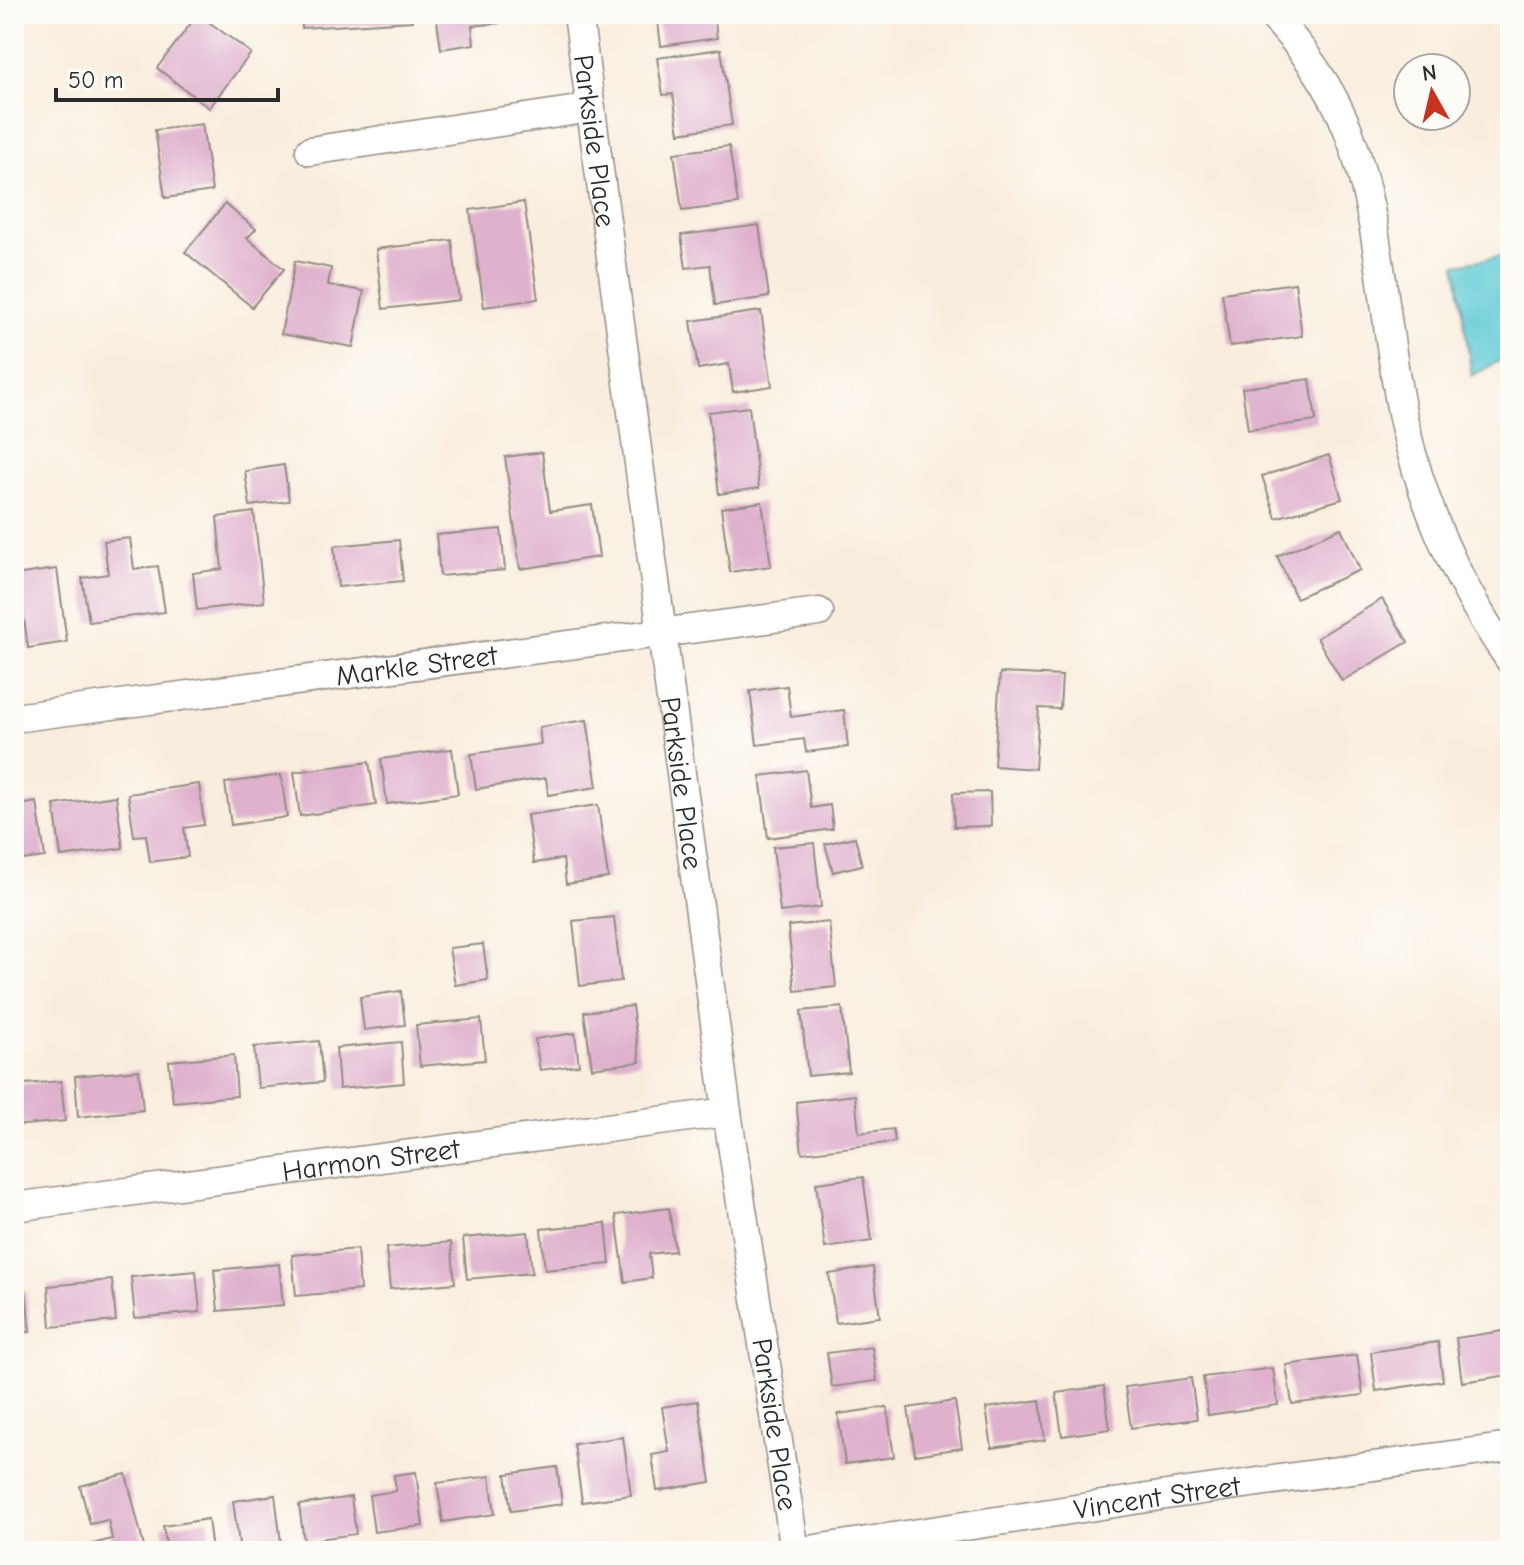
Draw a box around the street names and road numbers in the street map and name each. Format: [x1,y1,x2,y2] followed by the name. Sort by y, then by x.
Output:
[567,53,622,229] street label: Parkside Place
[334,639,500,692] street label: Markle Street
[654,695,709,871] street label: Parkside Place
[280,1133,463,1188] street label: Harmon Street
[745,1336,803,1513] street label: Parkside Place
[1072,1470,1243,1526] street label: Vincent Street

